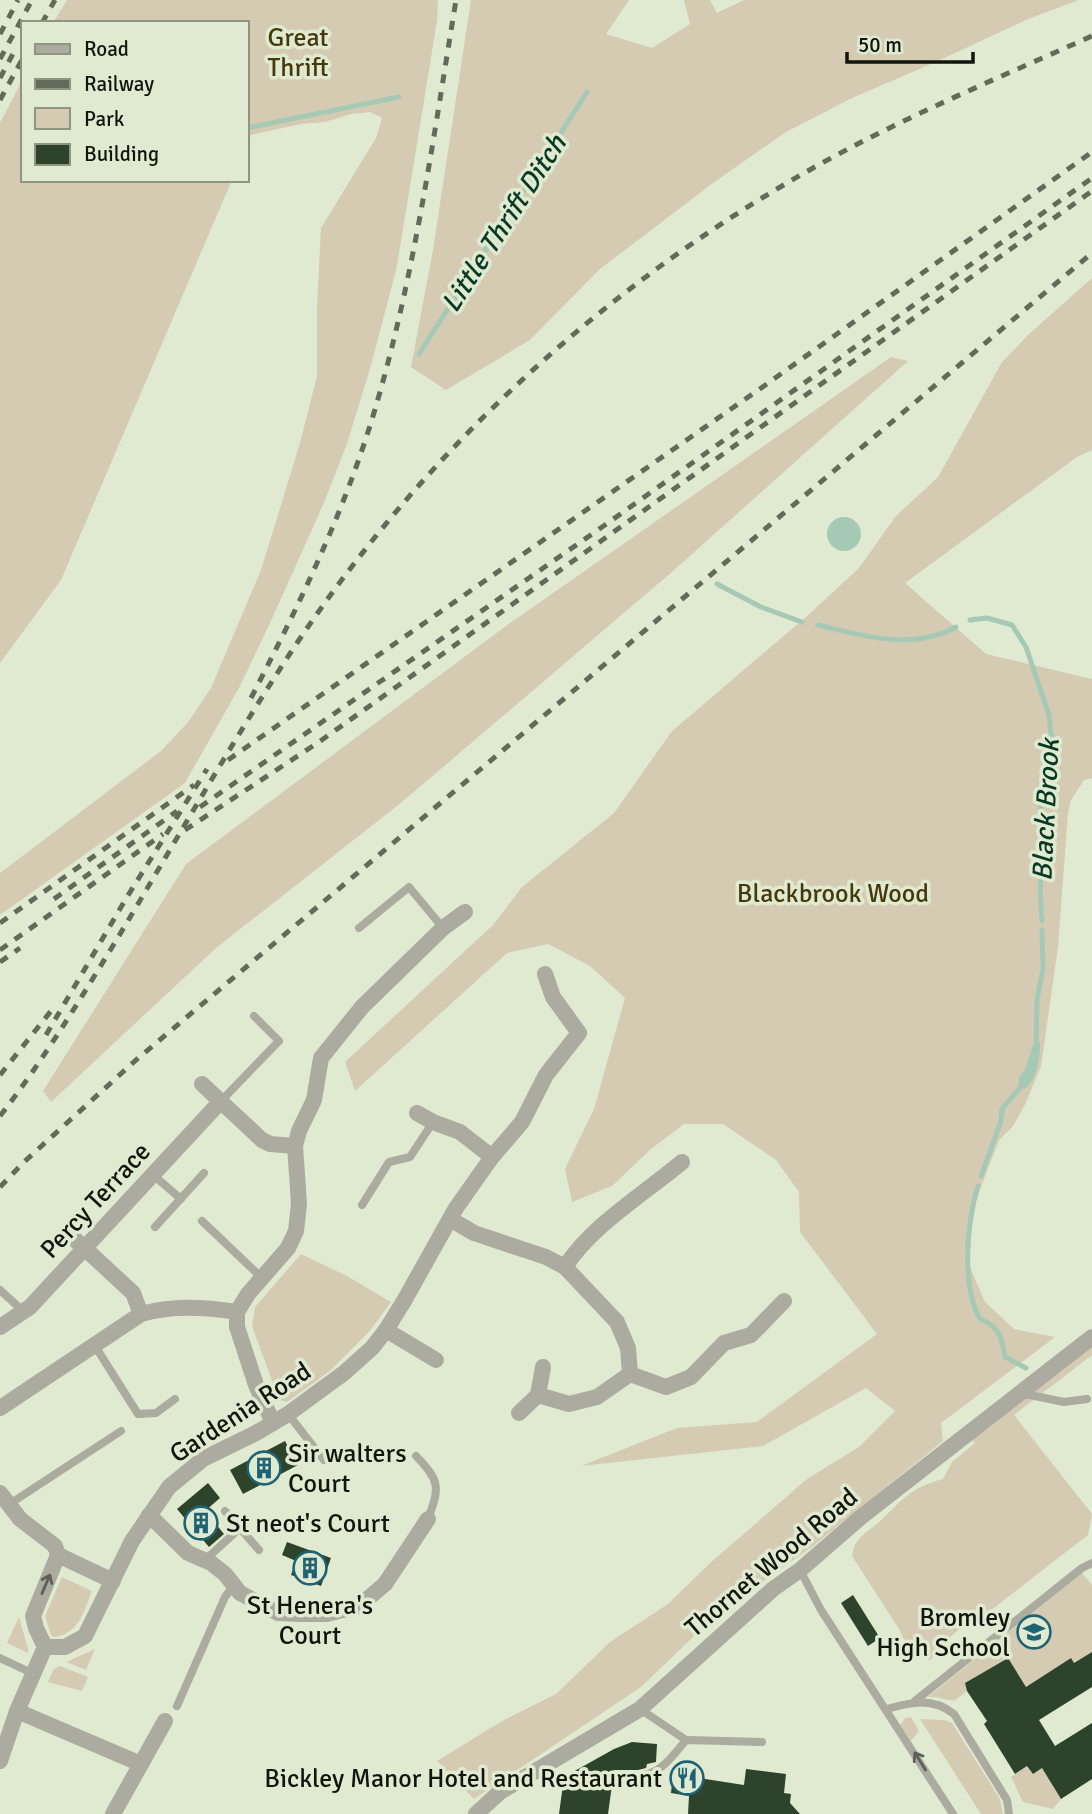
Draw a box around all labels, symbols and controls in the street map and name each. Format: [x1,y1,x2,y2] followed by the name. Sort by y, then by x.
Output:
[21,21,248,182] legend
[847,21,973,65] scale bar
[268,22,328,84] park label: Great Thrift
[858,32,902,58] text: 50 m
[84,36,129,62] text: Road
[84,71,154,97] text: Railway
[84,106,125,132] text: Park
[434,128,574,319] water label: Little Thrift Ditch
[84,141,159,167] text: Building
[1025,735,1067,882] water label: Black Brook
[737,878,929,910] park label: Blackbrook Wood
[34,1136,158,1265] street label: Percy Terrace
[164,1355,317,1470] street label: Gardenia Road
[288,1438,407,1500] place label: Sir walters Court
[245,1449,283,1487] building icon: Sir walters Court
[679,1481,864,1644] street label: Thornet Wood Road
[182,1504,220,1542] building icon: St neot's Court
[226,1508,390,1540] place label: St neot's Court
[291,1549,329,1587] building icon: St Henera's Court
[40,1574,53,1595] one-way arrow
[247,1590,373,1652] place label: St Henera's Court
[876,1602,1010,1664] place label: Bromley High School
[1015,1613,1053,1651] school or university icon: Bromley High School
[912,1752,926,1772] one-way arrow
[668,1759,706,1797] restaurant icon: Bickley Manor Hotel and Restaurant
[264,1763,662,1795] place label: Bickley Manor Hotel and Restaurant

